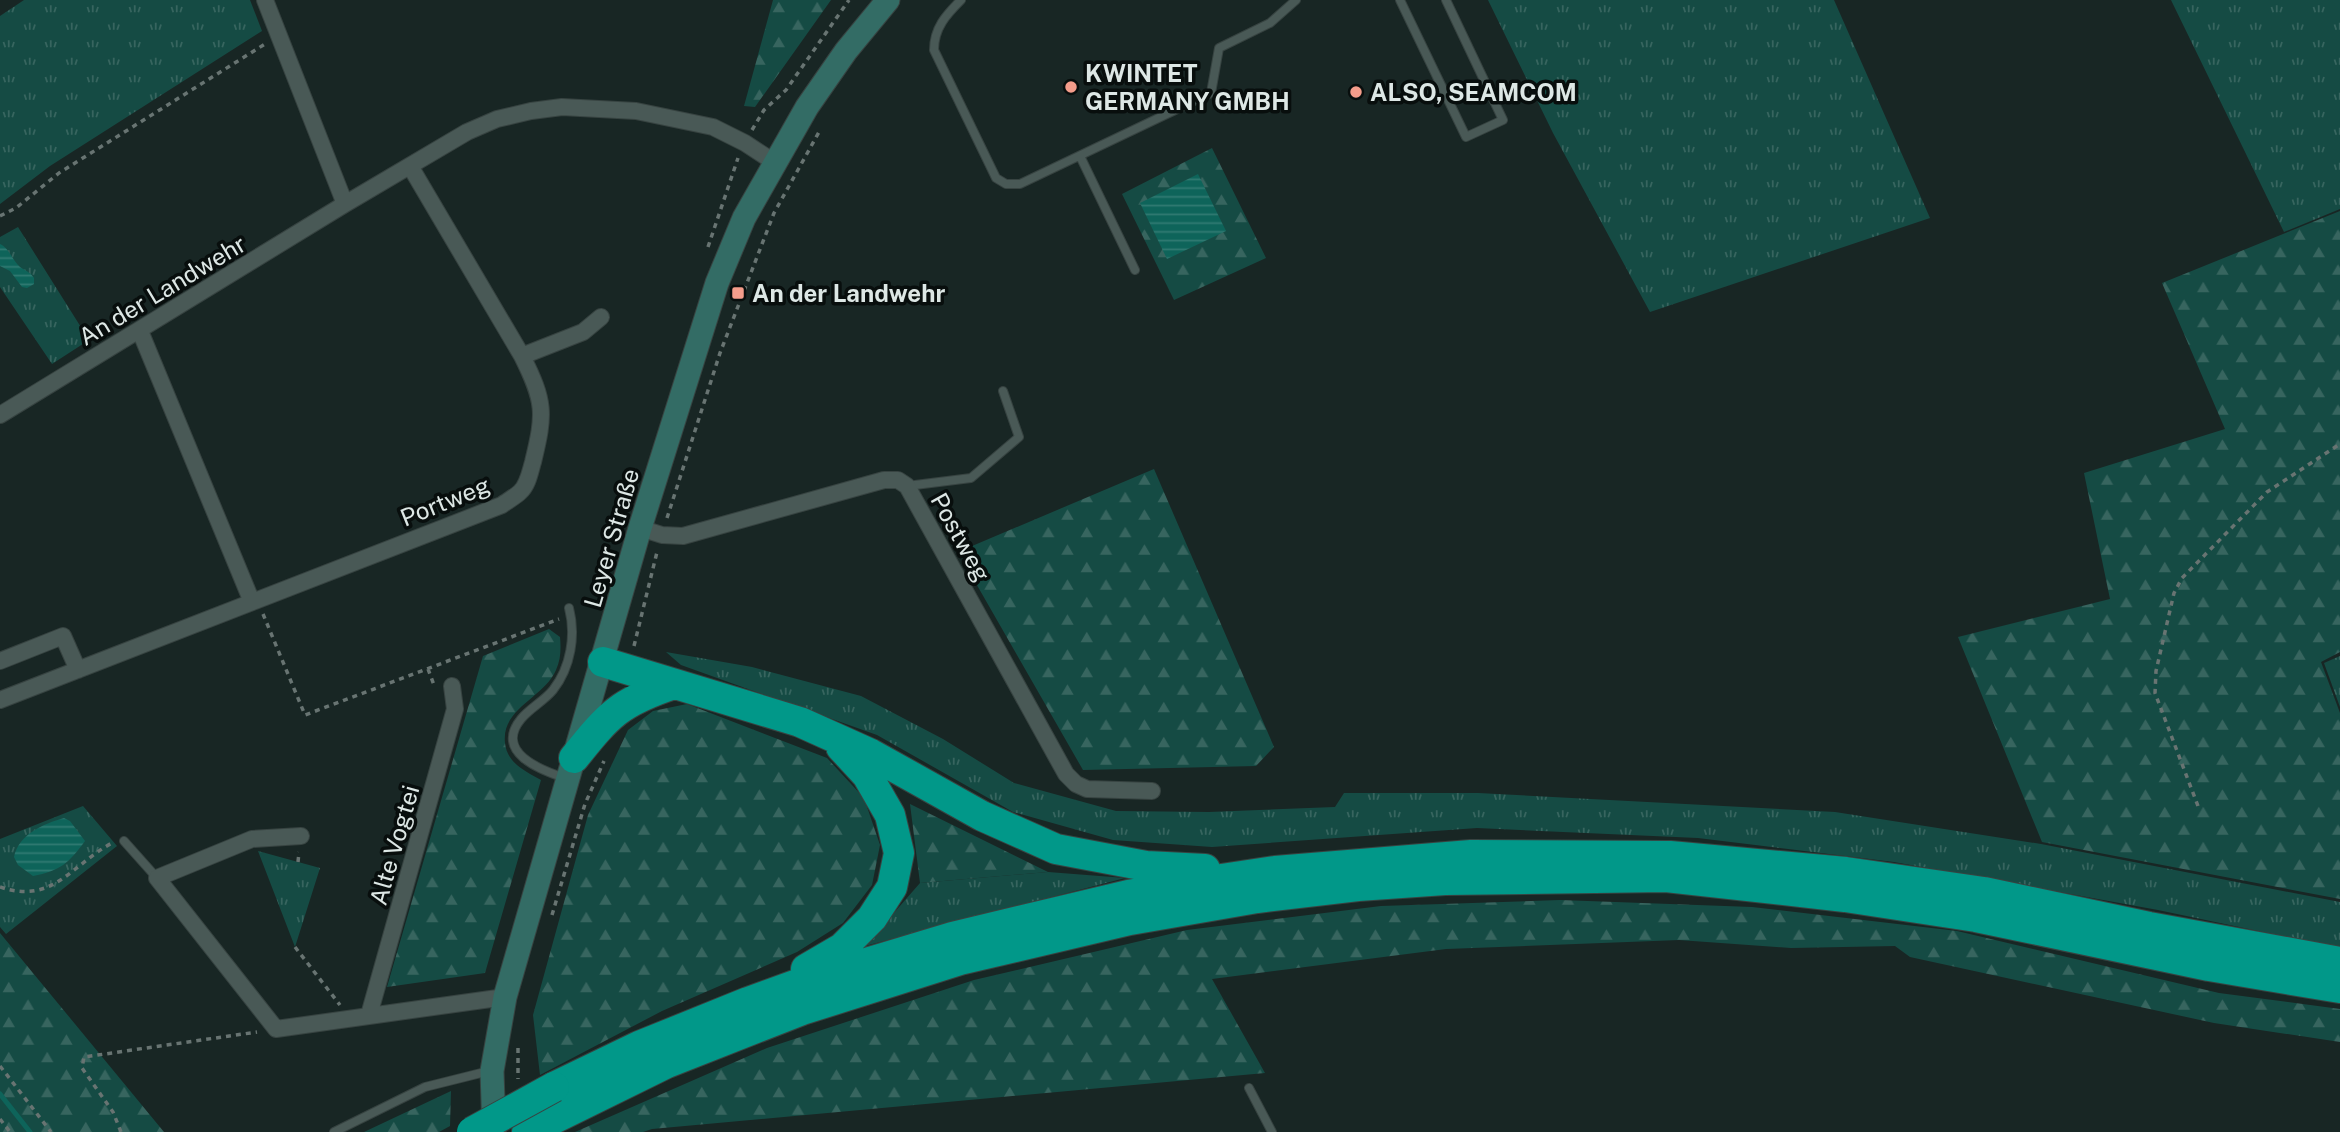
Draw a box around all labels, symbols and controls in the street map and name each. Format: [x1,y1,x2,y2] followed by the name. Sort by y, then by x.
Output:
[1085,59,1290,115] place label: KWINTET GERMANY GMBH
[1370,78,1577,106] place label: ALSO, SEAMCOM
[1063,79,1079,95] marker: KWINTET GERMANY GMBH
[1348,84,1364,100] marker: ALSO, SEAMCOM
[73,229,251,351] street label: An der Landwehr
[752,279,945,307] place label: An der Landwehr
[730,285,746,301] marker: An der Landwehr
[578,465,644,611] street label: Leyer Straße
[396,470,494,532] street label: Portweg
[925,488,997,586] street label: Postweg
[364,782,424,908] street label: Alte Vogtei

